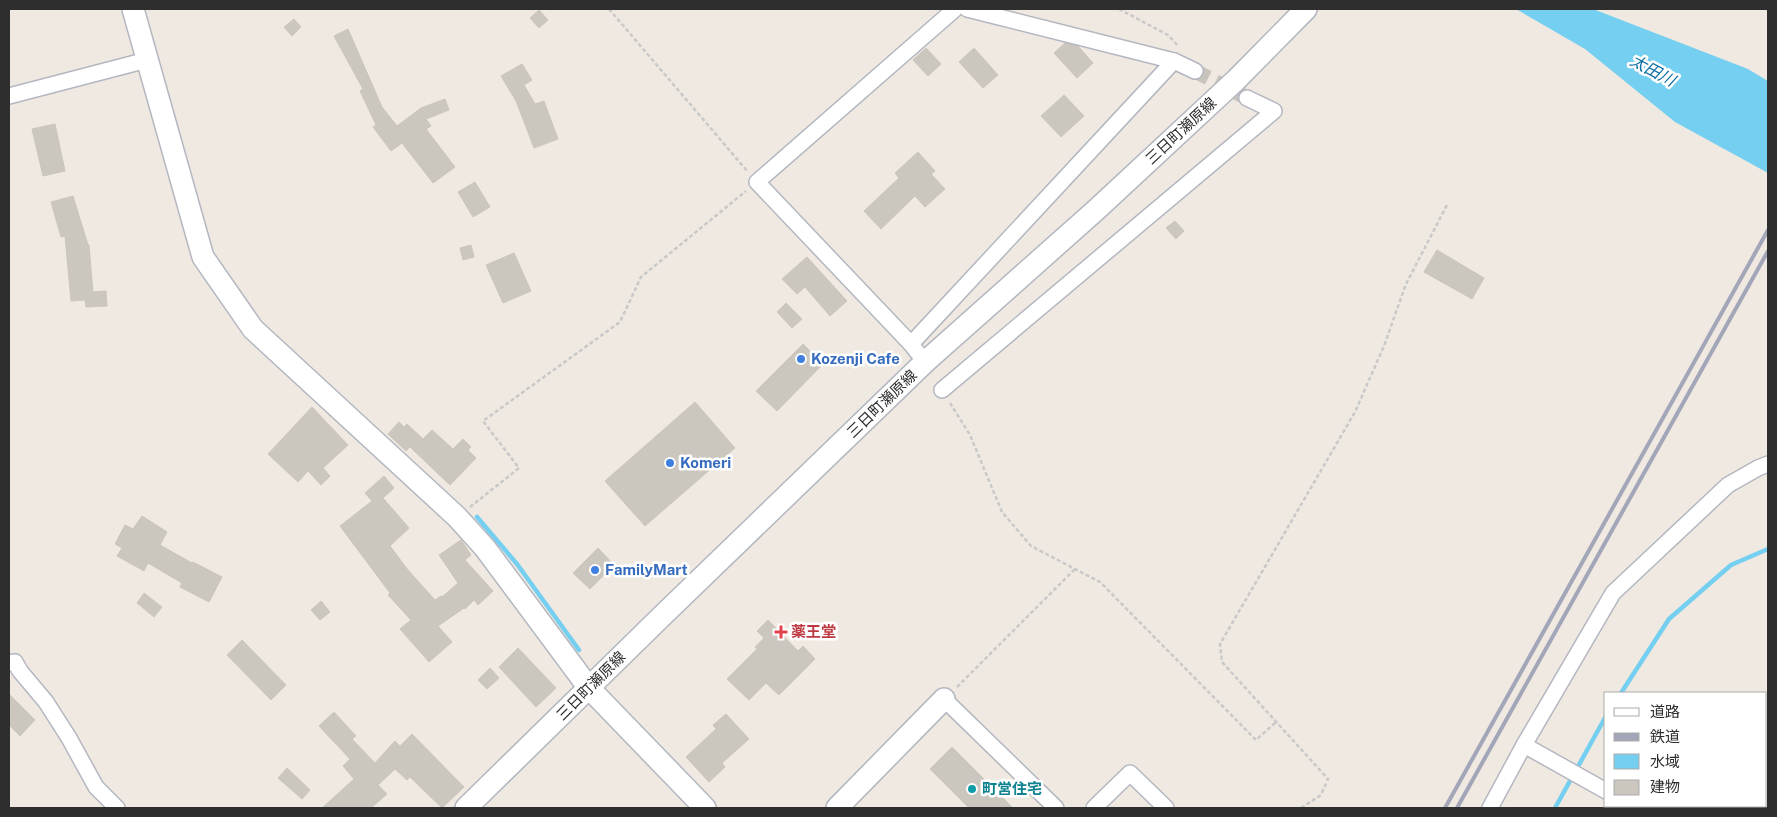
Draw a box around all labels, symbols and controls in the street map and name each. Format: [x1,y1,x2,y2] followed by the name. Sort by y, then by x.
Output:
[1627,51,1680,91] water label: 太田川
[1142,94,1219,168] street label: 三日町瀬原線
[811,350,900,367] place label: Kozenji Cafe
[795,353,807,365] marker: Kozenji Cafe
[843,366,920,441] street label: 三日町瀬原線
[680,454,731,471] place label: Komeri
[664,457,676,469] marker: Komeri
[605,561,688,578] place label: FamilyMart
[589,564,601,576] marker: FamilyMart
[791,623,836,640] place label: 薬王堂
[775,626,787,638] marker: 薬王堂
[553,648,628,723] street label: 三日町瀬原線
[1604,692,1767,807] legend
[1650,703,1680,720] text: 道路
[1650,728,1680,745] text: 鉄道
[1650,753,1680,770] text: 水域
[1650,778,1680,795] text: 建物
[982,780,1042,797] place label: 町営住宅
[966,783,978,795] marker: 町営住宅

